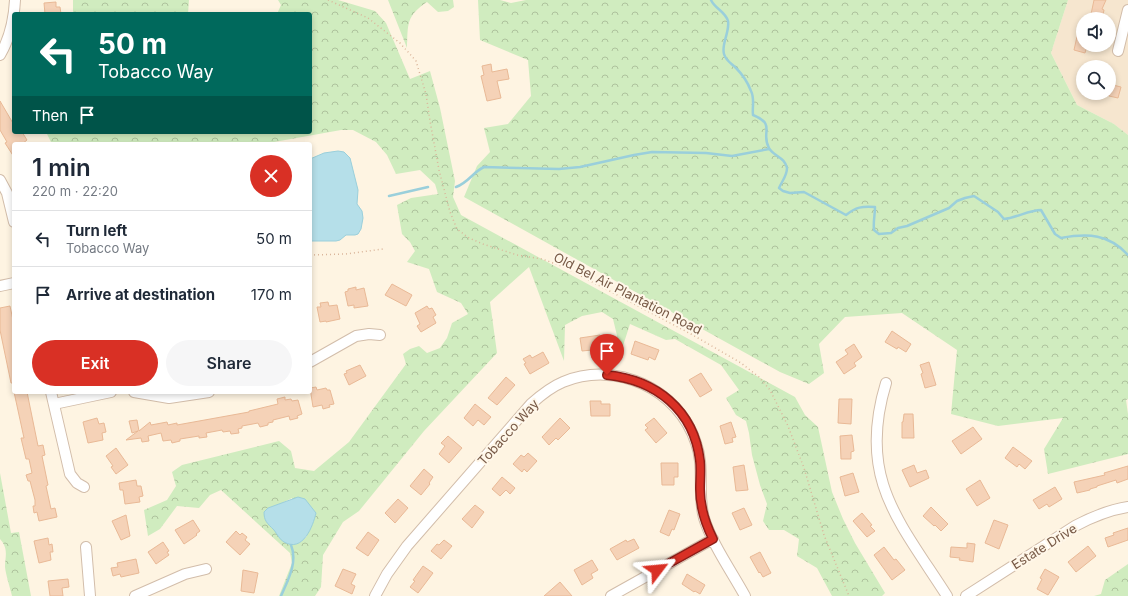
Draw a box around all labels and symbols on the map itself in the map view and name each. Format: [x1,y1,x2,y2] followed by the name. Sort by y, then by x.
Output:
[551,249,705,337] street label: Old Bel Air Plantation Road
[590,334,624,375] pin
[474,396,542,468] street label: Tobacco Way
[1008,520,1080,572] street label: Estate Drive
[636,549,678,591] position arrow

